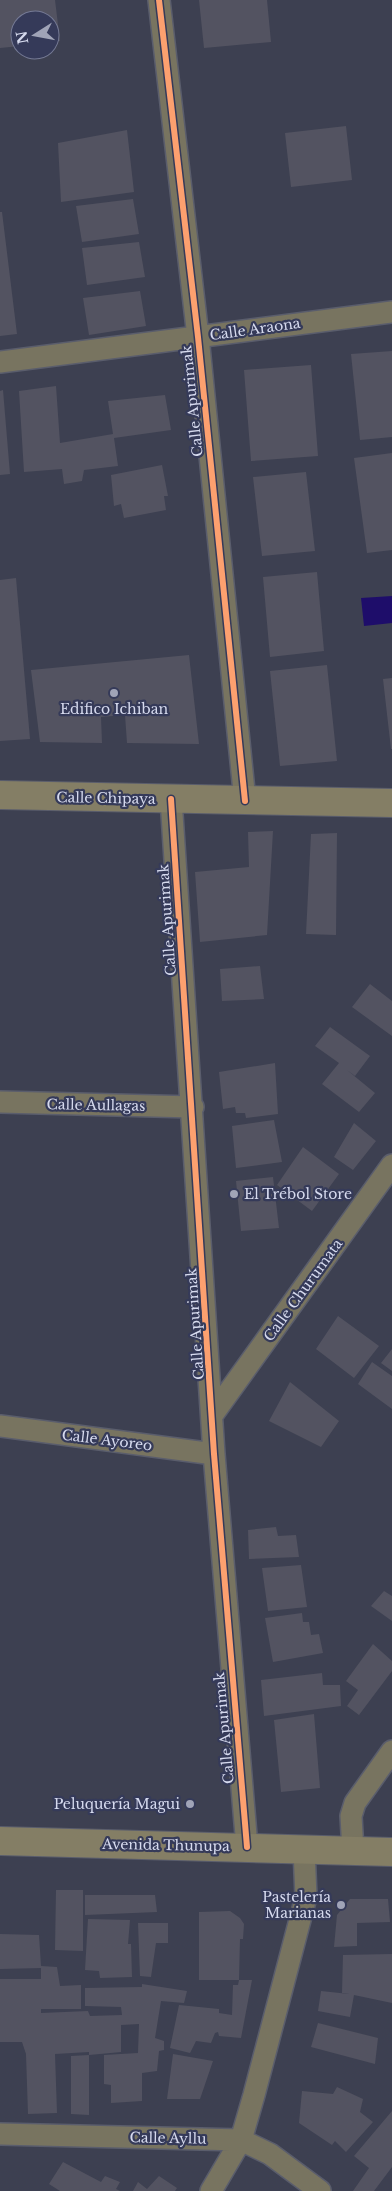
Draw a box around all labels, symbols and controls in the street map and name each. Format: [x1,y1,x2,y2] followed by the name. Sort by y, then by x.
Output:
[10,10,60,60] north arrow
[12,29,32,46] text: N
[209,314,302,344] street label: Calle Araona
[177,344,207,458] street label: Calle Apurimak
[108,687,120,699] marker: Edifico Ichiban
[60,700,168,718] place label: Edifico Ichiban
[56,788,156,808] street label: Calle Chipaya
[154,863,180,977] street label: Calle Apurimak
[46,1095,146,1115] street label: Calle Aullagas
[244,1185,352,1203] place label: El Trébol Store
[228,1188,240,1200] marker: El Trébol Store
[260,1235,346,1345] street label: Calle Churumata
[182,1267,208,1381] street label: Calle Apurimak
[61,1426,153,1454] street label: Calle Ayoreo
[210,1671,238,1785] street label: Calle Apurimak
[54,1795,180,1813] place label: Peluquería Magui
[184,1798,196,1810] marker: Peluquería Magui
[101,1835,230,1855] street label: Avenida Thunupa
[262,1888,331,1922] place label: Pastelería Marianas
[335,1899,347,1911] marker: Pastelería Marianas
[129,2128,207,2148] street label: Calle Ayllu

